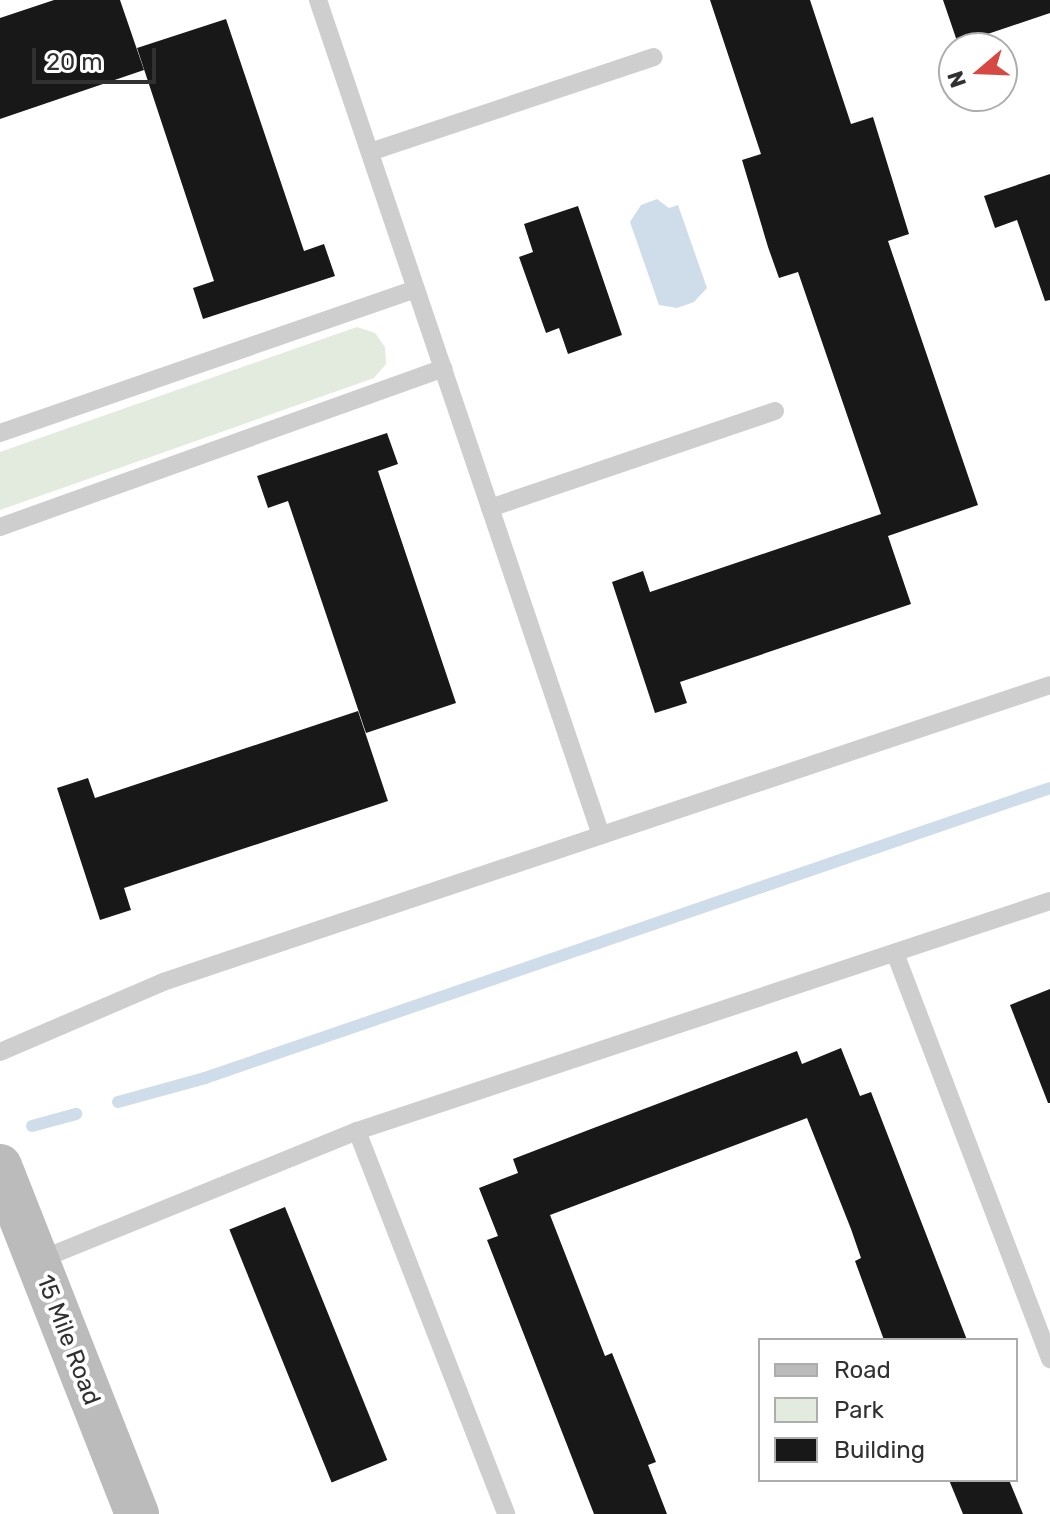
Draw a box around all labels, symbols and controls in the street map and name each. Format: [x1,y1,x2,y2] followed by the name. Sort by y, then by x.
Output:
[36,32,160,82] scale bar
[938,32,1018,112] north arrow
[46,48,103,76] text: 20 m
[941,67,972,91] text: N
[30,1271,106,1409] street label: 15 Mile Road
[758,1338,1018,1482] legend
[834,1356,891,1384] text: Road
[834,1396,884,1424] text: Park
[834,1436,925,1464] text: Building

